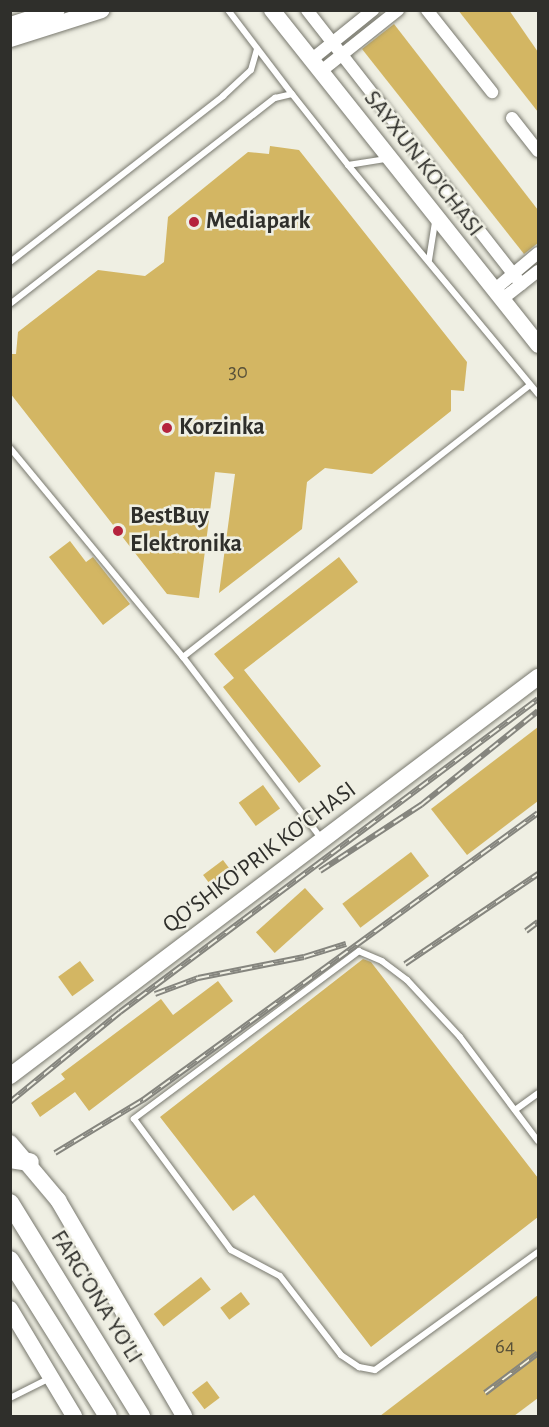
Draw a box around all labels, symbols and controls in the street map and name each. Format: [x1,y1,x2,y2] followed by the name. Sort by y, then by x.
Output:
[357,85,489,243] street label: SAYXUN KO'CHASI
[206,208,310,236] place label: Mediapark
[187,215,201,229] marker: Mediapark
[228,359,248,385] house number: 30
[179,414,265,442] place label: Korzinka
[160,421,174,435] marker: Korzinka
[130,503,242,559] place label: BestBuy Elektronika
[111,524,125,538] marker: BestBuy Elektronika
[158,776,362,940] street label: QO'SHKO'PRIK KO'CHASI
[44,1225,148,1369] street label: FARG'ONA YO'LI
[495,1334,515,1360] house number: 64

